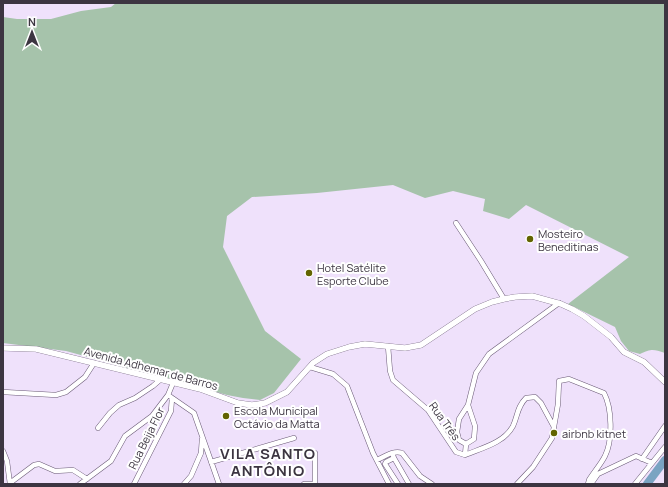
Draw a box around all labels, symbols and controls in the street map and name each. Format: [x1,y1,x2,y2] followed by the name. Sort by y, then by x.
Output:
[12,12,52,52] north arrow
[28,14,36,29] text: N
[538,226,599,254] place label: Mosteiro Beneditinas
[525,234,535,244] marker: Mosteiro Beneditinas
[317,260,389,288] place label: Hotel Satélite Esporte Clube
[304,268,314,278] marker: Hotel Satélite Esporte Clube
[82,343,220,393] street label: Avenida Adhemar de Barros
[426,399,464,443] street label: Rua Três
[234,403,320,431] place label: Escola Municipal Octávio da Matta
[125,404,167,471] street label: Rua Beija Flor
[221,411,231,421] marker: Escola Municipal Octávio da Matta
[562,426,626,441] place label: airbnb kitnet
[549,428,559,438] marker: airbnb kitnet
[220,443,316,481] district label: VILA SANTO ANTÔNIO

